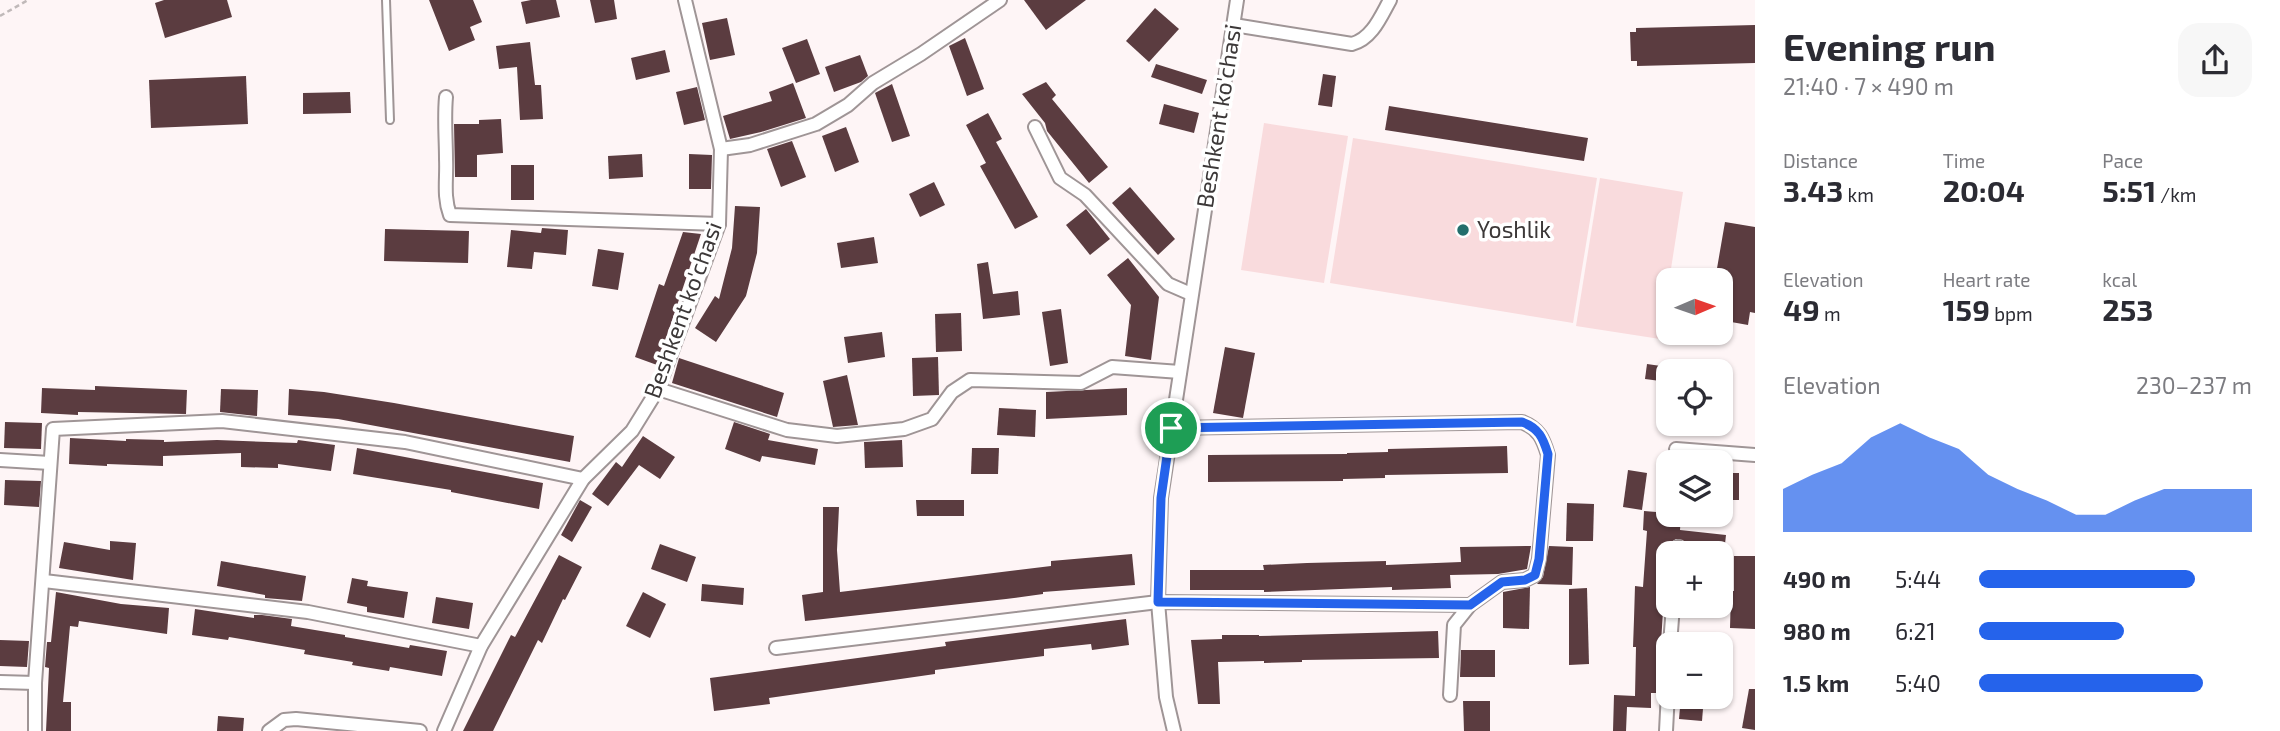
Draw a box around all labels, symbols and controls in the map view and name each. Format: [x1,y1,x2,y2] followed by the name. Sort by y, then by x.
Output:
[1190,22,1246,210] street label: Beshkent ko'chasi
[1783,23,1996,69] text: Evening run
[2178,23,2252,97] button: share
[1783,72,1954,100] text: 21:40 · 7 × 490 m
[1783,149,1858,172] text: Distance
[1943,149,1985,172] text: Time
[2102,149,2143,172] text: Pace
[1783,172,1843,208] text: 3.43
[1943,172,2025,208] text: 20:04
[2102,172,2156,208] text: 5:51
[1843,183,1874,206] text: km
[2156,183,2197,206] text: /km
[1477,215,1551,243] place label: Yoshlik
[637,218,727,402] street label: Beshkent ko'chasi
[1455,222,1471,238] marker: Yoshlik
[1656,268,1732,345] north arrow
[1656,268,1733,709] map controls
[1783,268,1864,291] text: Elevation
[1943,268,2031,291] text: Heart rate
[2102,268,2137,291] text: kcal
[1783,291,1820,327] text: 49
[1943,291,1990,327] text: 159
[2102,291,2153,327] text: 253
[1820,302,1841,325] text: m
[1990,302,2033,325] text: bpm
[1656,359,1733,436] button: locate
[1783,371,1881,399] text: Elevation
[2136,371,2252,399] text: 230–237 m
[1141,398,1201,458] pin
[1152,409,1190,447] icon: arrive
[1656,450,1733,527] button: layers
[1656,541,1733,618] button: +
[1783,565,1851,593] text: 490 m
[1895,565,1941,593] text: 5:44
[1783,617,1851,645] text: 980 m
[1895,617,1936,645] text: 6:21
[1656,632,1733,709] button: −
[1783,669,1849,697] text: 1.5 km
[1895,669,1941,697] text: 5:40

